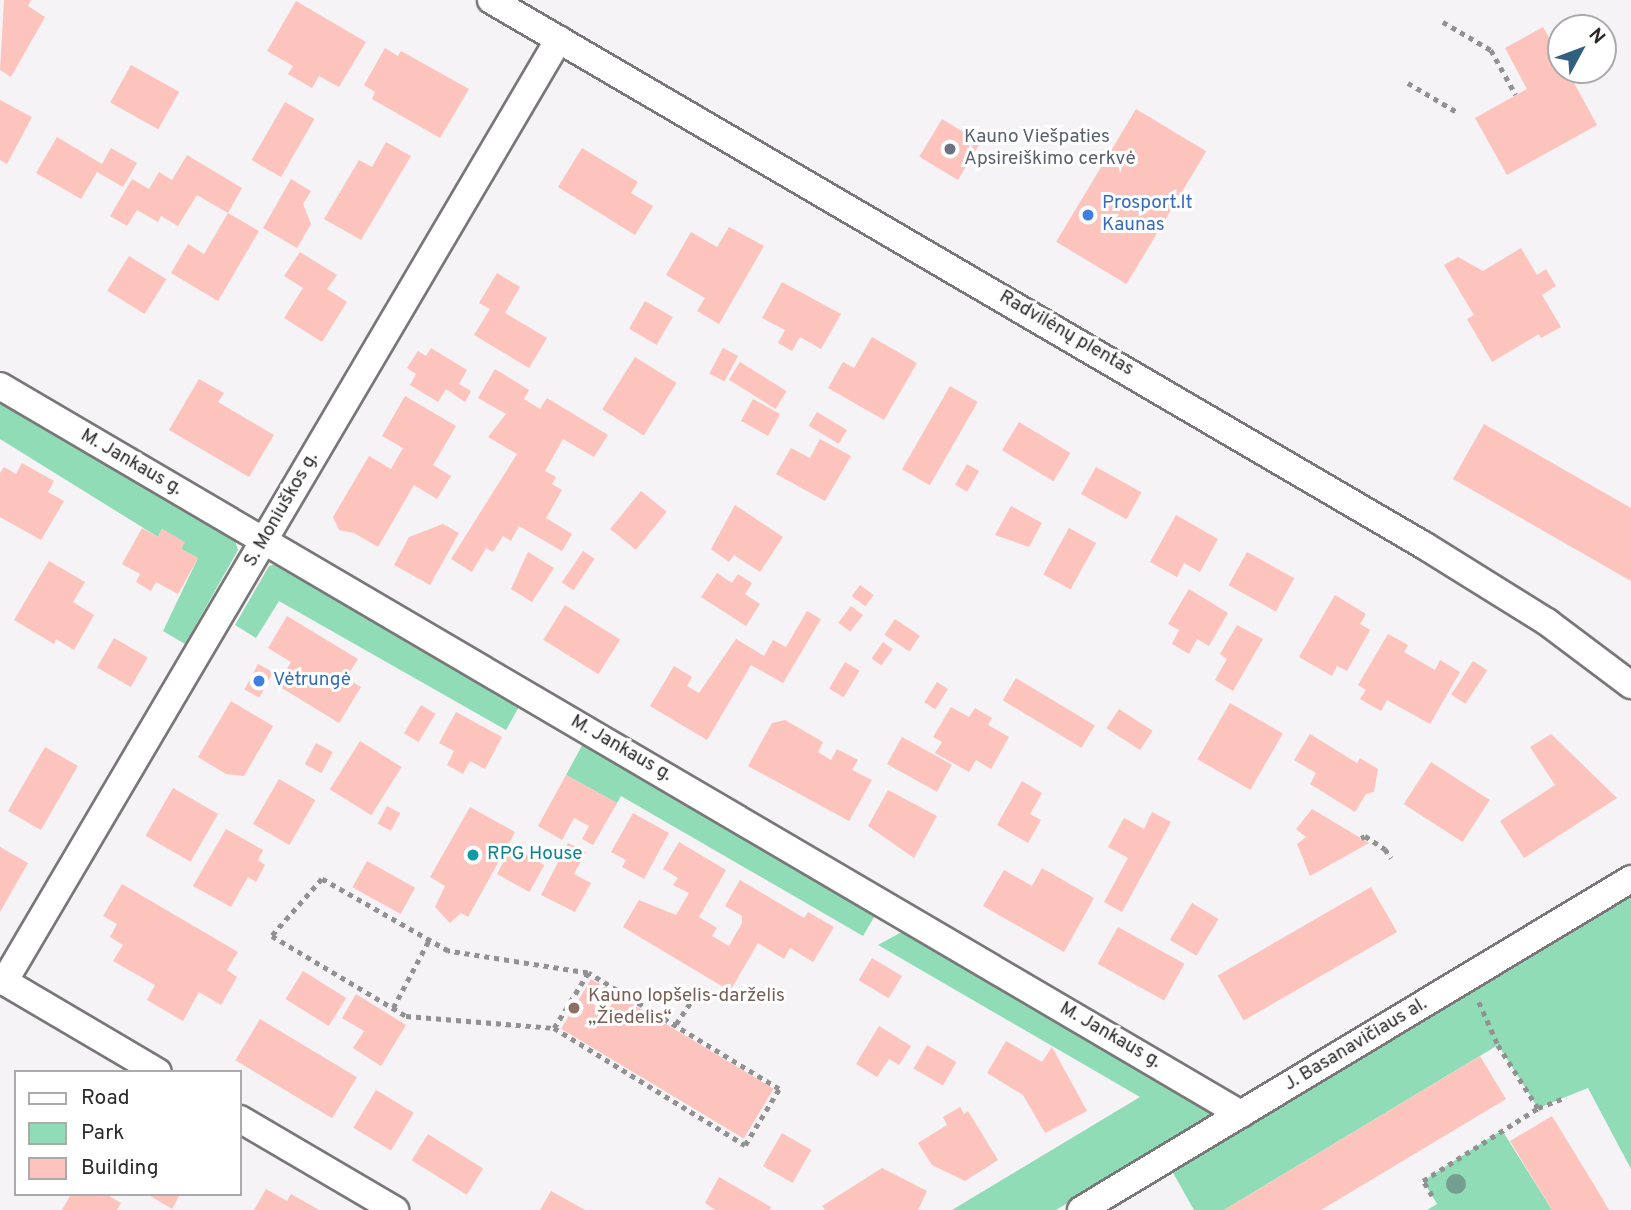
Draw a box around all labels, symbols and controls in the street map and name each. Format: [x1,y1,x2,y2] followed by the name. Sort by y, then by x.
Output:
[1547,14,1617,84] north arrow
[1583,24,1610,50] text: N
[964,127,1136,171] place label: Kauno Viešpaties Apsireiškimo cerkvė
[942,141,958,157] marker: Kauno Viešpaties Apsireiškimo cerkvė
[1102,193,1193,237] place label: Prosport.lt Kaunas
[1080,207,1096,223] marker: Prosport.lt Kaunas
[995,286,1137,382] street label: Radvilėnų plentas
[76,425,186,501] street label: M. Jankaus g.
[240,448,324,572] street label: S. Moniuškos g.
[273,670,351,692] place label: Vėtrungė
[251,673,267,689] marker: Vėtrungė
[566,711,676,787] street label: M. Jankaus g.
[487,844,583,866] place label: RPG House
[465,847,481,863] marker: RPG House
[588,986,785,1030] place label: Kauno lopšelis-darželis „Žiedelis“
[1280,993,1432,1097] street label: J. Basanavičiaus al.
[1055,998,1165,1074] street label: M. Jankaus g.
[566,1000,582,1016] marker: Kauno lopšelis-darželis „Žiedelis“
[14,1070,242,1196] legend
[81,1085,130,1112] text: Road
[81,1120,124,1147] text: Park
[81,1155,159,1182] text: Building

